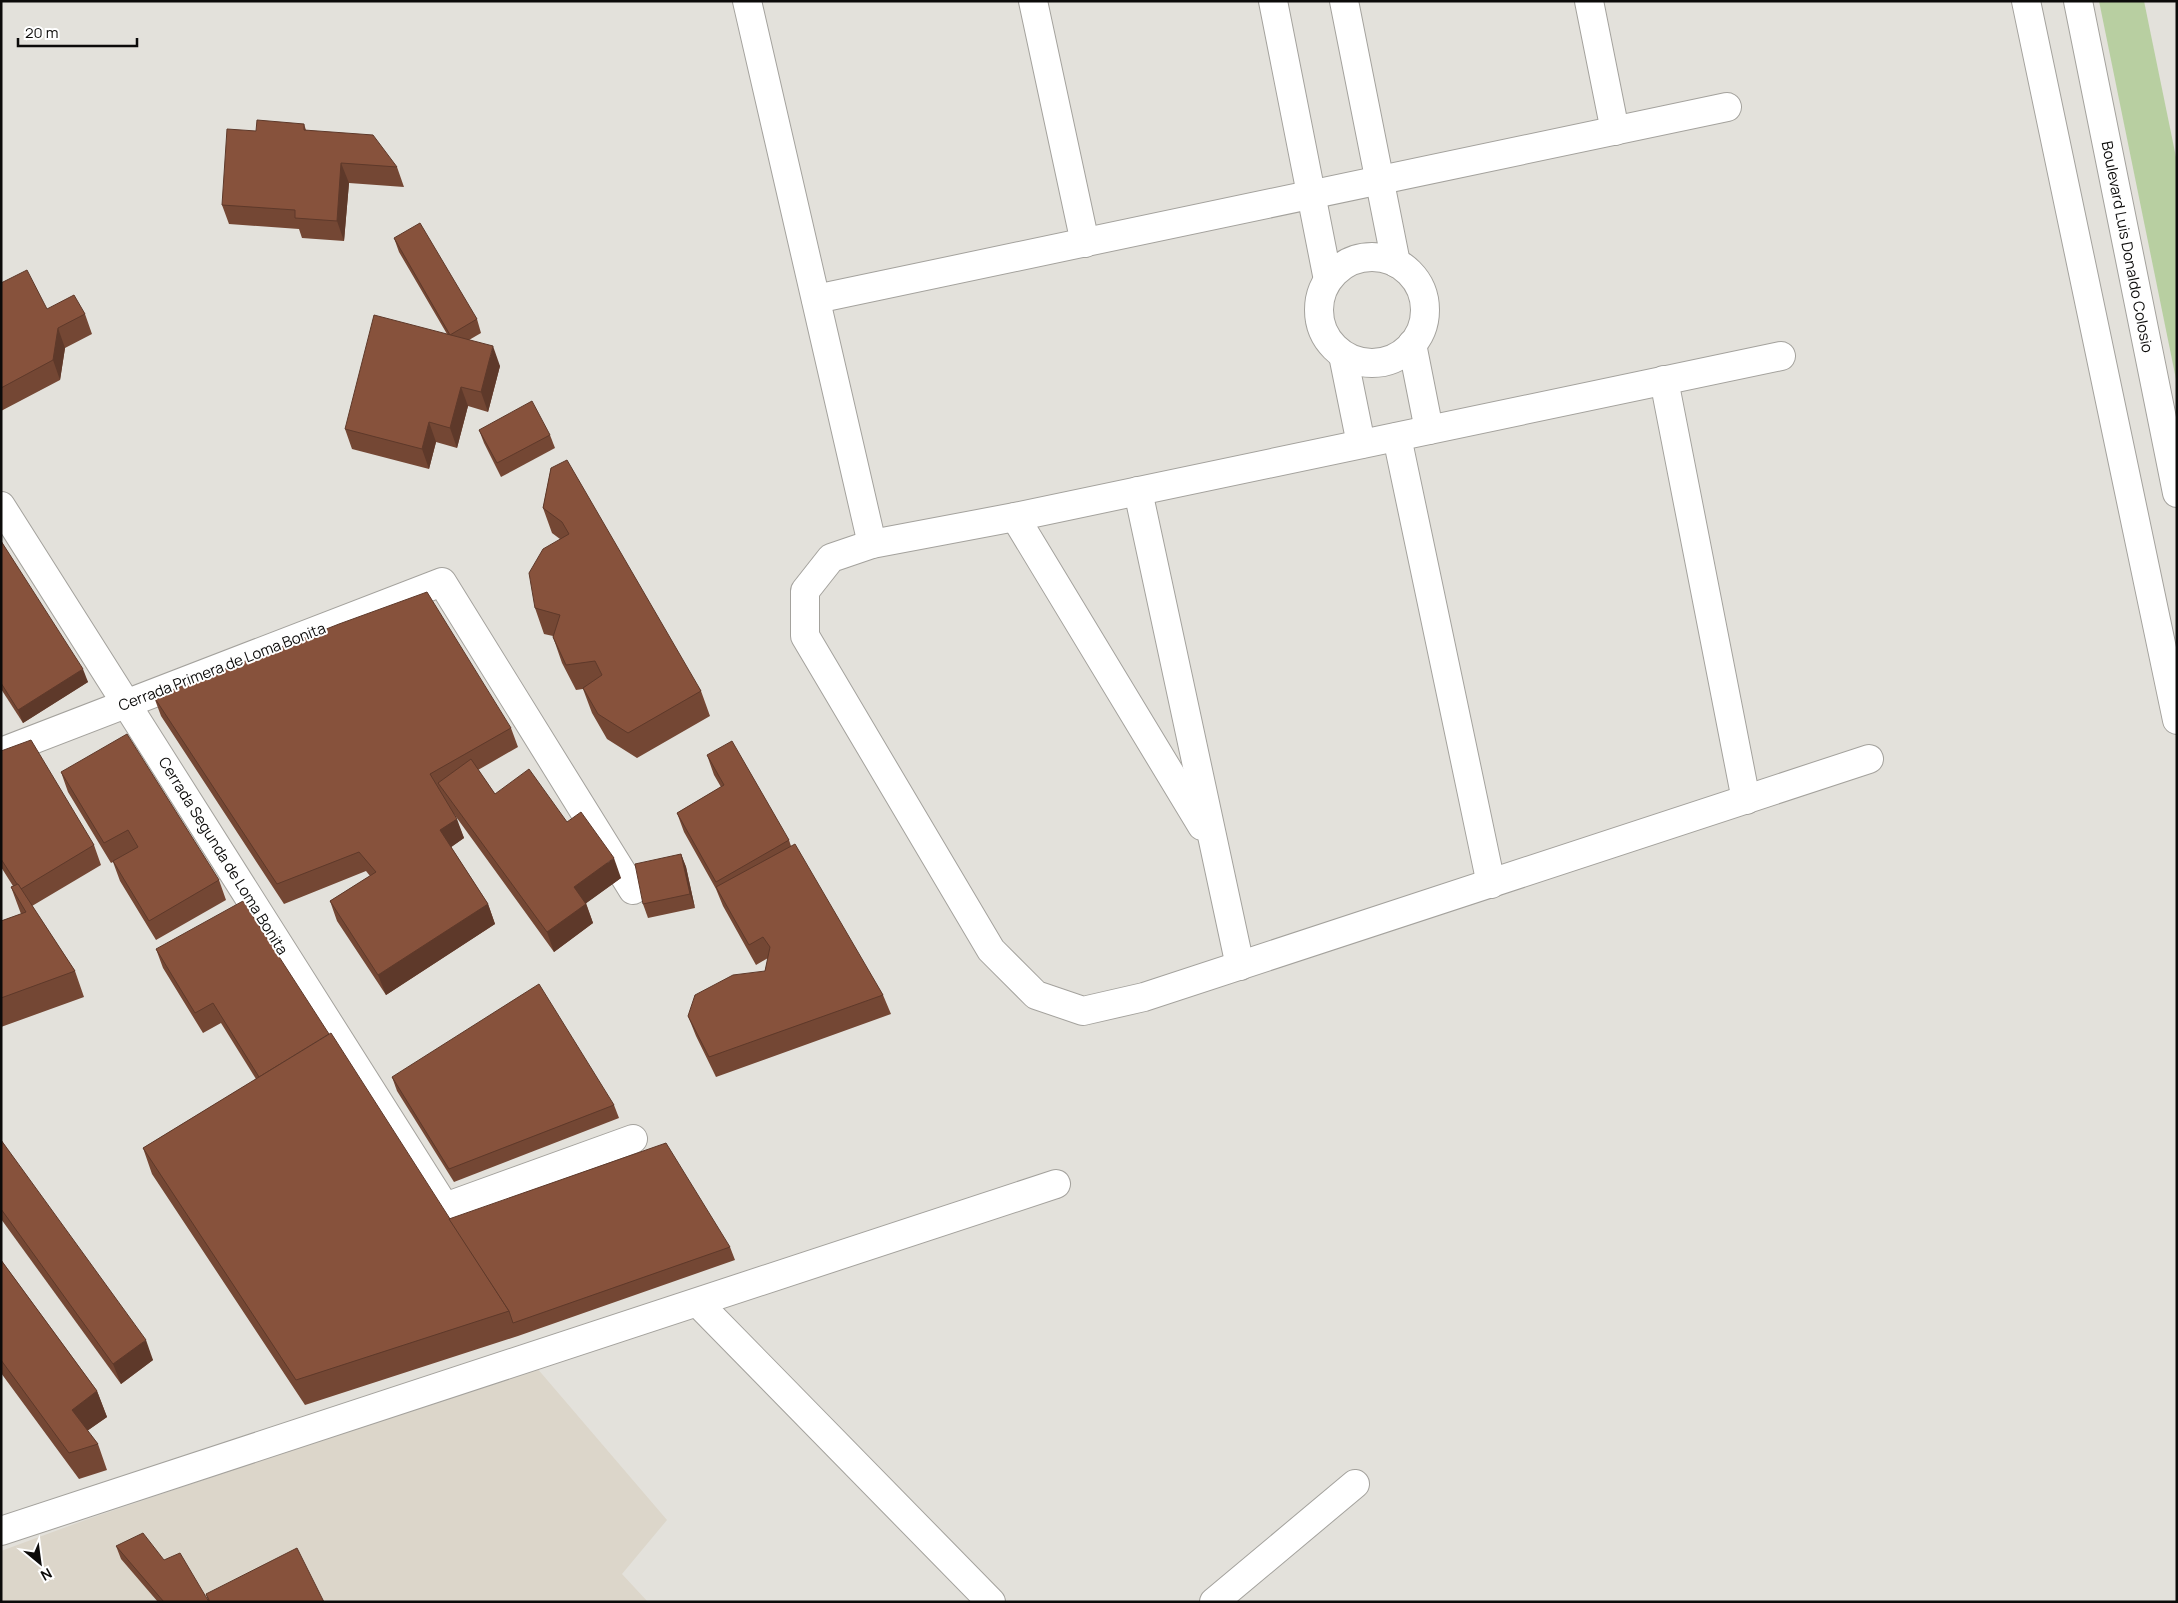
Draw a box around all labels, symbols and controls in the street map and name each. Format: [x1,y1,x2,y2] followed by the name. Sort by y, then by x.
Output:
[18,15,136,47] scale bar
[25,22,58,43] text: 20 m
[2097,139,2158,355] street label: Boulevard Luis Donaldo Colosio
[115,617,329,716] street label: Cerrada Primera de Loma Bonita
[154,753,293,959] street label: Cerrada Segunda de Loma Bonita
[15,1538,65,1588] north arrow
[38,1564,56,1586] text: N

